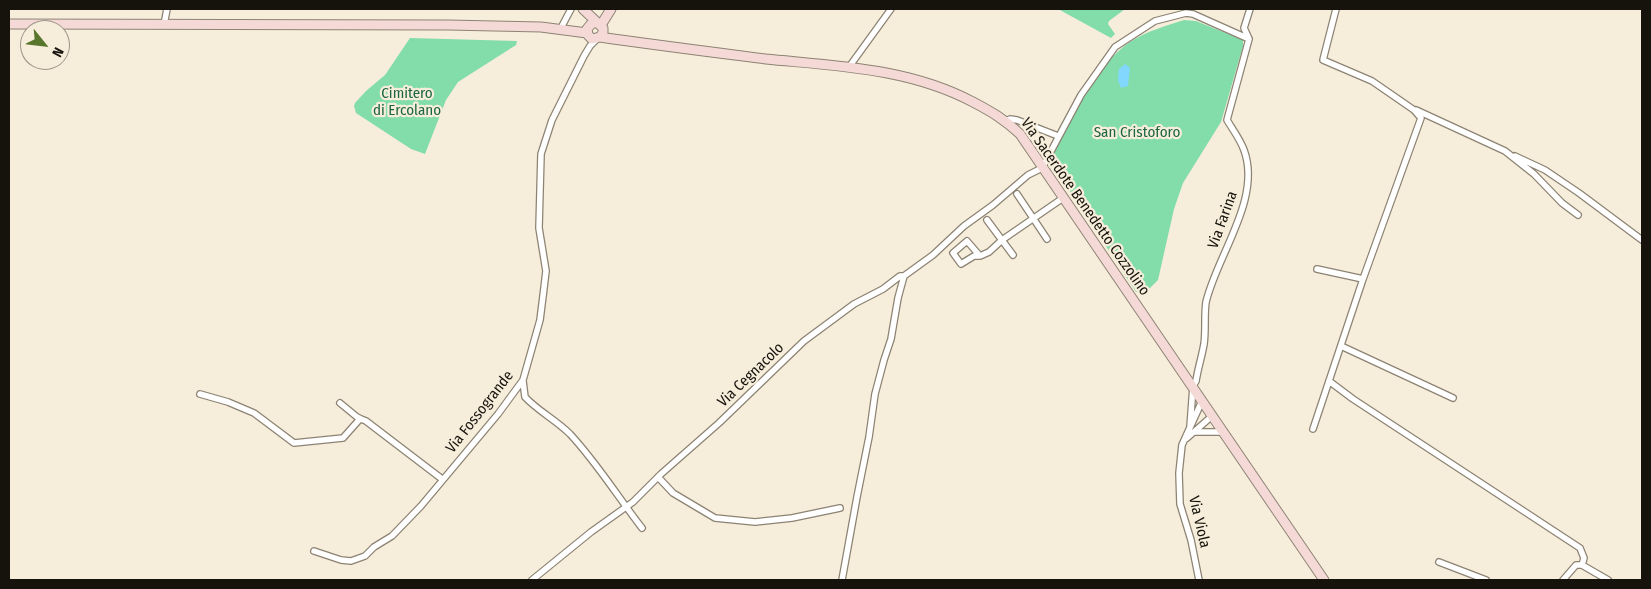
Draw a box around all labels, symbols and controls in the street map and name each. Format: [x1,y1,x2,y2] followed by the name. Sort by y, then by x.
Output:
[20,20,70,70] north arrow
[48,44,67,60] text: N
[373,85,441,120] park label: Cimitero di Ercolano
[1017,115,1153,299] street label: Via Sacerdote Benedetto Cozzolino
[1094,124,1180,142] park label: San Cristoforo
[1204,189,1242,251] street label: Via Farina
[714,339,788,411] street label: Via Cegnacolo
[442,367,518,457] street label: Via Fossogrande
[1184,494,1214,550] street label: Via Viola

